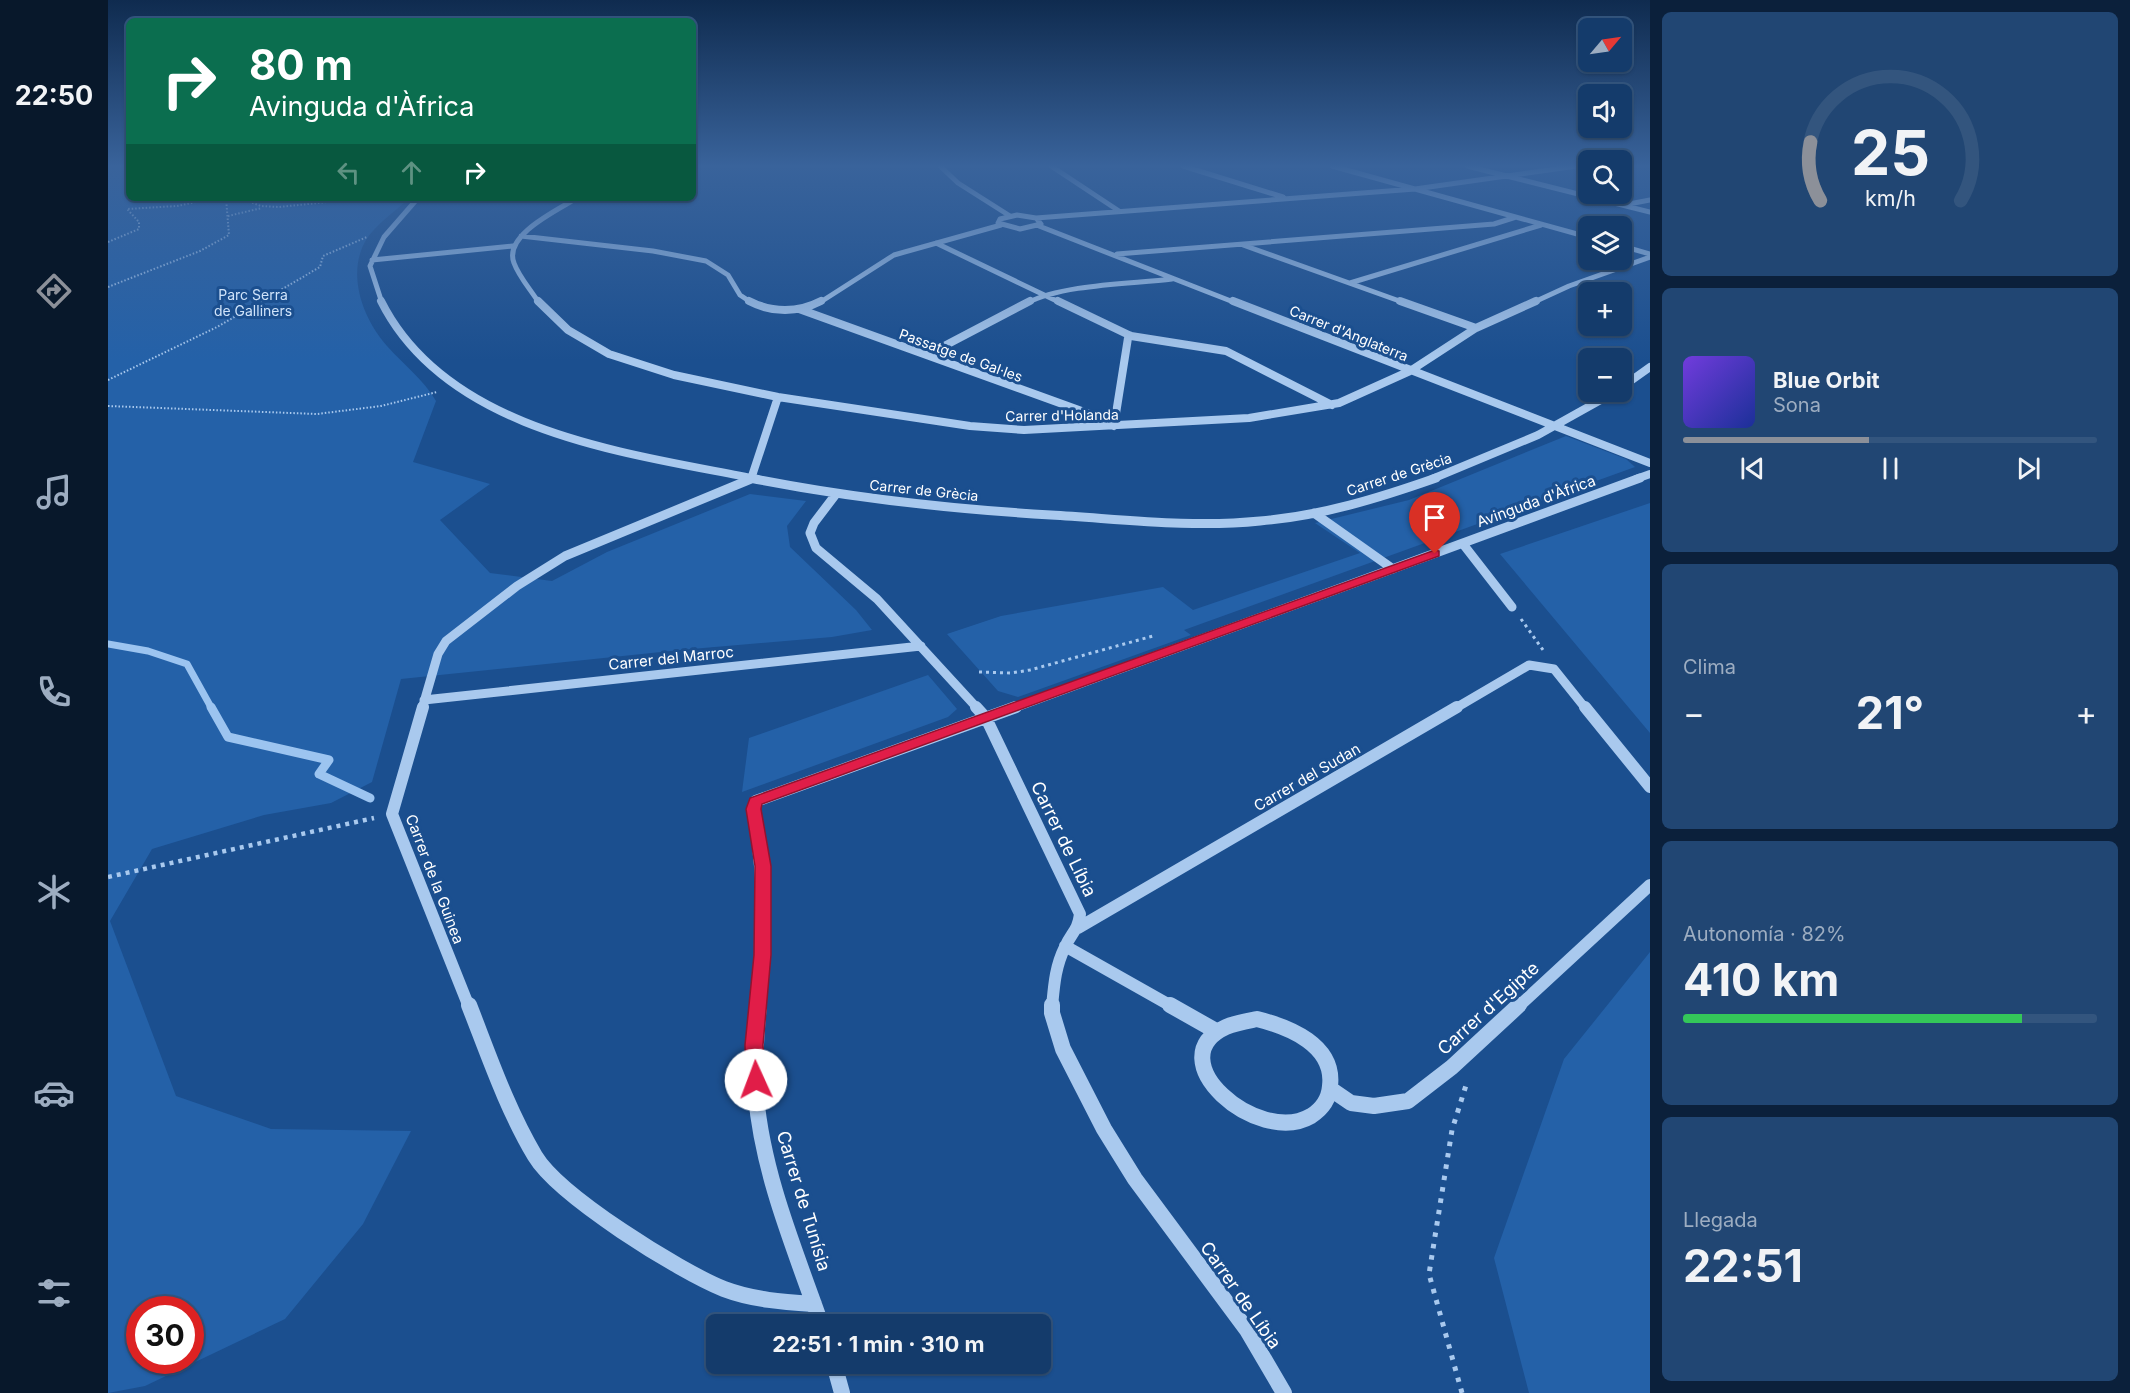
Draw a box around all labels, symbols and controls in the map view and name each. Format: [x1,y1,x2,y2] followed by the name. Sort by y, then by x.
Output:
[1578,18,1632,72] north arrow
[1578,18,1632,402] map controls
[249,39,353,90] text: 80 m
[150,42,228,120] icon: right
[15,79,93,112] text: 22:50
[1578,84,1632,138] button: sound
[249,90,474,123] text: Avinguda d'Àfrica
[1850,115,1930,190] text: 25
[1578,150,1632,204] button: search
[332,156,365,189] icon: left
[395,156,428,189] icon: ahead
[458,156,491,189] icon: right
[1865,185,1915,211] text: km/h
[1578,216,1632,270] button: layers
[33,270,75,312] icon: directions
[1578,282,1632,336] button: +
[214,286,292,319] park label: Parc Serra de Galliners
[1287,301,1411,365] street label: Carrer d'Anglaterra
[897,325,1025,385] street label: Passatge de Gal·les
[1578,348,1632,402] button: −
[1773,367,1880,393] text: Blue Orbit
[1773,393,1821,417] text: Sona
[1005,406,1119,424] street label: Carrer d'Holanda
[1344,449,1454,499] street label: Carrer de Grècia
[1736,452,1769,485] icon: previous
[1874,452,1907,485] icon: pause
[2012,452,2045,485] icon: next
[33,471,75,513] icon: music
[1474,471,1598,531] street label: Avinguda d'Àfrica
[869,476,979,504] street label: Carrer de Grècia
[1409,492,1460,554] pin
[1418,501,1451,534] icon: arrive
[607,642,735,674] street label: Carrer del Marroc
[1683,655,1736,679] text: Clima
[33,671,75,713] icon: phone
[1856,685,1924,740] text: 21°
[1683,693,1705,733] text: −
[2075,693,2097,733] text: +
[1250,739,1364,815] street label: Carrer del Sudan
[1027,778,1101,900] street label: Carrer de Líbia
[401,811,469,947] street label: Carrer de la Guinea
[33,871,75,913] icon: climate
[1683,922,1846,946] text: Autonomía · 82%
[1683,952,1839,1007] text: 410 km
[1433,957,1543,1059] street label: Carrer d'Egipte
[724,1048,788,1112] position arrow
[33,1072,75,1114] icon: car
[773,1128,835,1274] street label: Carrer de Tunísia
[1683,1208,1758,1232] text: Llegada
[1196,1237,1286,1353] street label: Carrer de Líbia
[1683,1238,1803,1293] text: 22:51
[33,1272,75,1314] icon: filters
[126,1296,204,1374] speed limit sign: 30
[772,1331,985,1357] text: 22:51 · 1 min · 310 m

